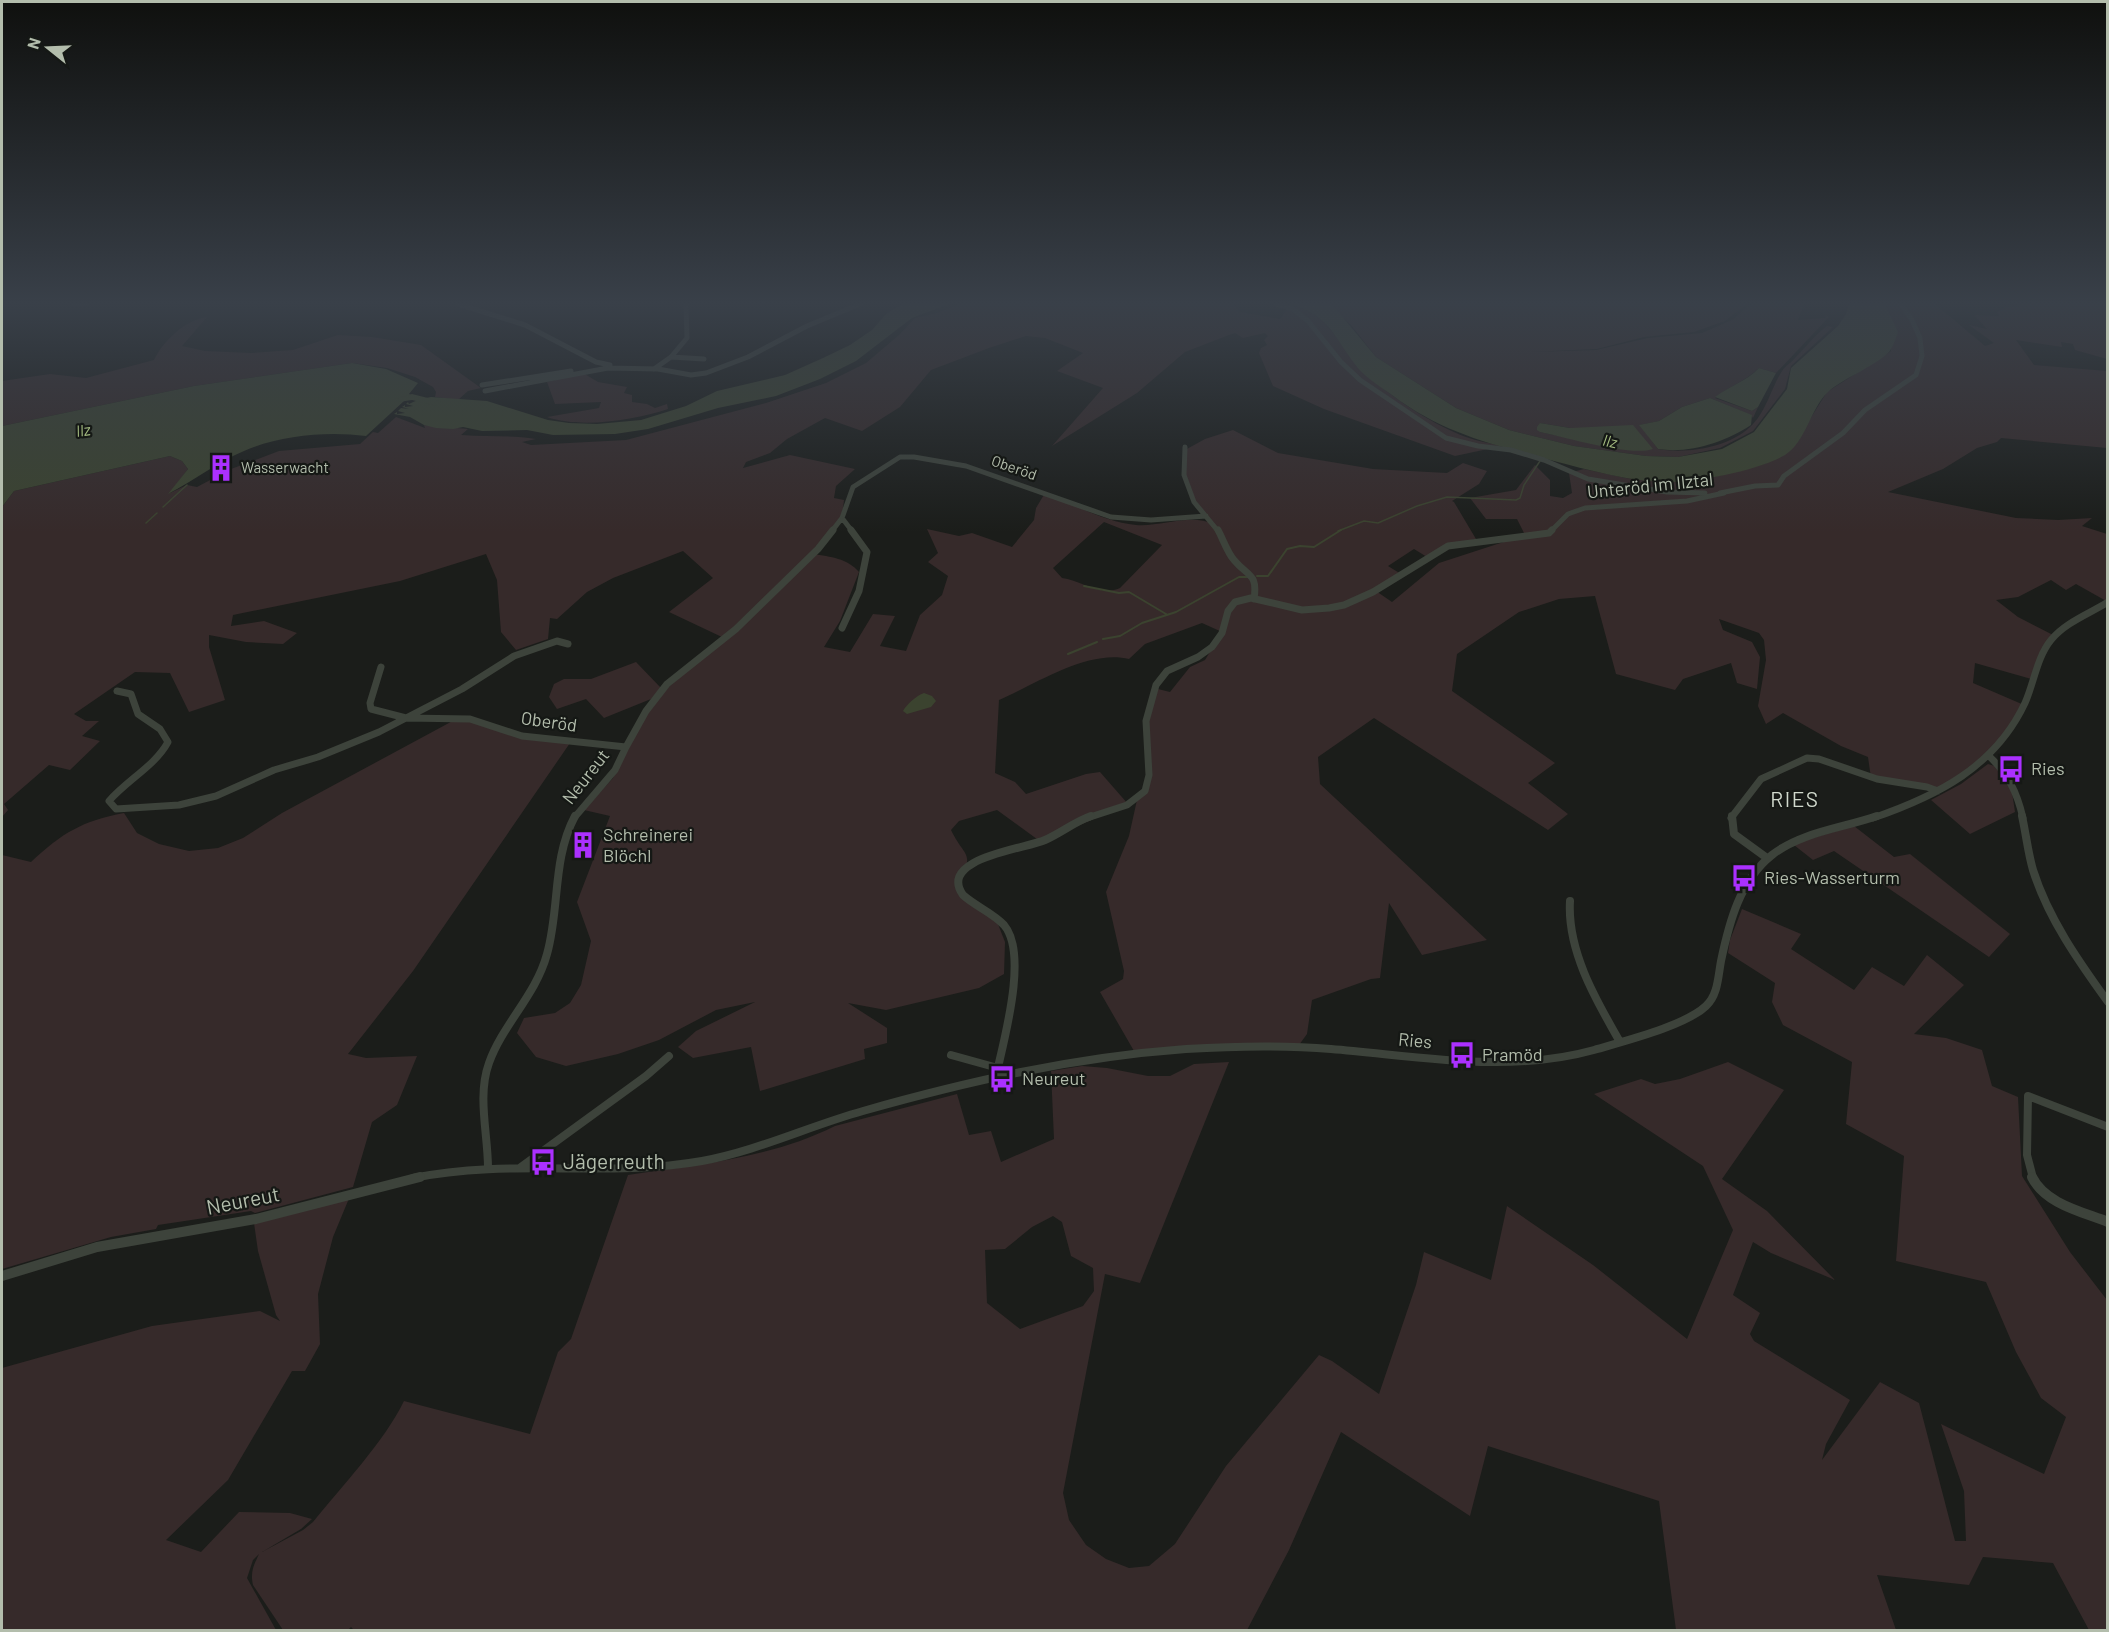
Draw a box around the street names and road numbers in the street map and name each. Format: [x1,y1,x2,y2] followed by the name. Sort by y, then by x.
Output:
[989,451,1039,483] street label: Oberöd
[1586,467,1714,503] street label: Unteröd im Ilztal
[520,706,579,736] street label: Oberöd
[557,745,613,808] street label: Neureut
[1397,1028,1433,1052] street label: Ries
[204,1180,282,1219] street label: Neureut

